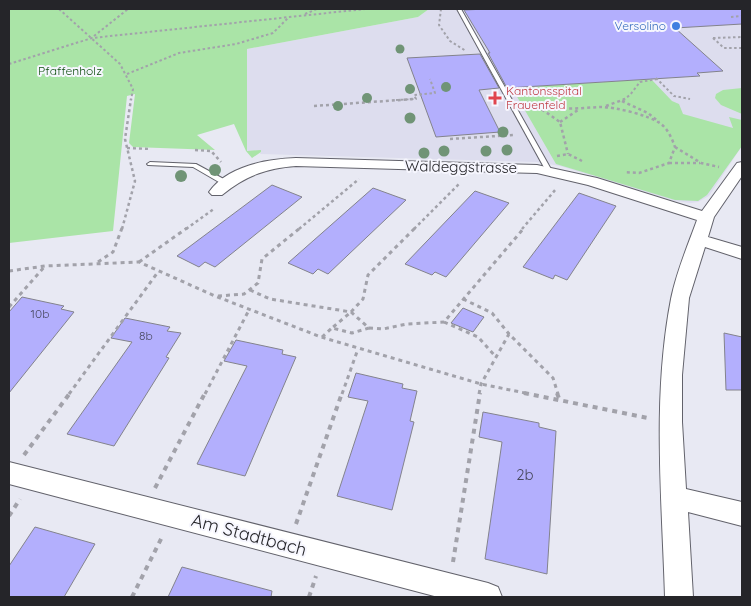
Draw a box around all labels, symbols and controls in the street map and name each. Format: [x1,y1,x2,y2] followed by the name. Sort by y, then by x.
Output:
[615,18,666,33] place label: Versolino
[670,20,682,32] marker: Versolino
[38,63,102,78] park label: Pfaffenholz
[506,83,582,112] place label: Kantonsspital Frauenfeld
[488,91,502,105] marker: Kantonsspital Frauenfeld
[405,156,517,177] street label: Waldeggstrasse
[31,306,49,321] house number: 10b
[139,328,153,343] house number: 8b
[516,465,534,484] house number: 2b
[189,508,309,561] street label: Am Stadtbach

